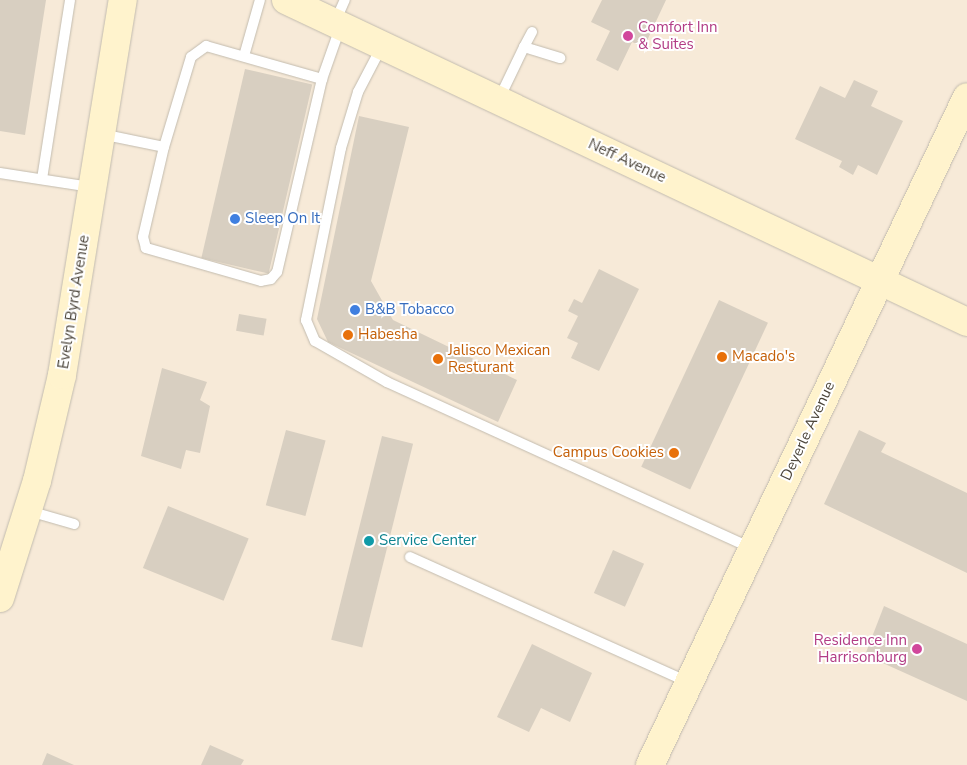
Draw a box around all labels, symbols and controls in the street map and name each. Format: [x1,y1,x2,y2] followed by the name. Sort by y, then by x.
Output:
[638,18,718,53] place label: Comfort Inn & Suites
[622,30,634,42] marker: Comfort Inn & Suites
[585,135,669,187] street label: Neff Avenue
[245,210,320,228] place label: Sleep On It
[229,213,241,225] marker: Sleep On It
[55,234,93,370] street label: Evelyn Byrd Avenue
[365,301,454,319] place label: B&B Tobacco
[349,304,361,316] marker: B&B Tobacco
[358,326,418,344] place label: Habesha
[342,329,354,341] marker: Habesha
[448,341,550,376] place label: Jalisco Mexican Resturant
[732,348,795,366] place label: Macado's
[716,351,728,363] marker: Macado's
[432,353,444,365] marker: Jalisco Mexican Resturant
[777,379,839,483] street label: Deyerle Avenue
[553,444,664,462] place label: Campus Cookies
[668,447,680,459] marker: Campus Cookies
[379,532,476,550] place label: Service Center
[363,535,375,547] marker: Service Center
[814,631,907,666] place label: Residence Inn Harrisonburg
[911,643,923,655] marker: Residence Inn Harrisonburg

